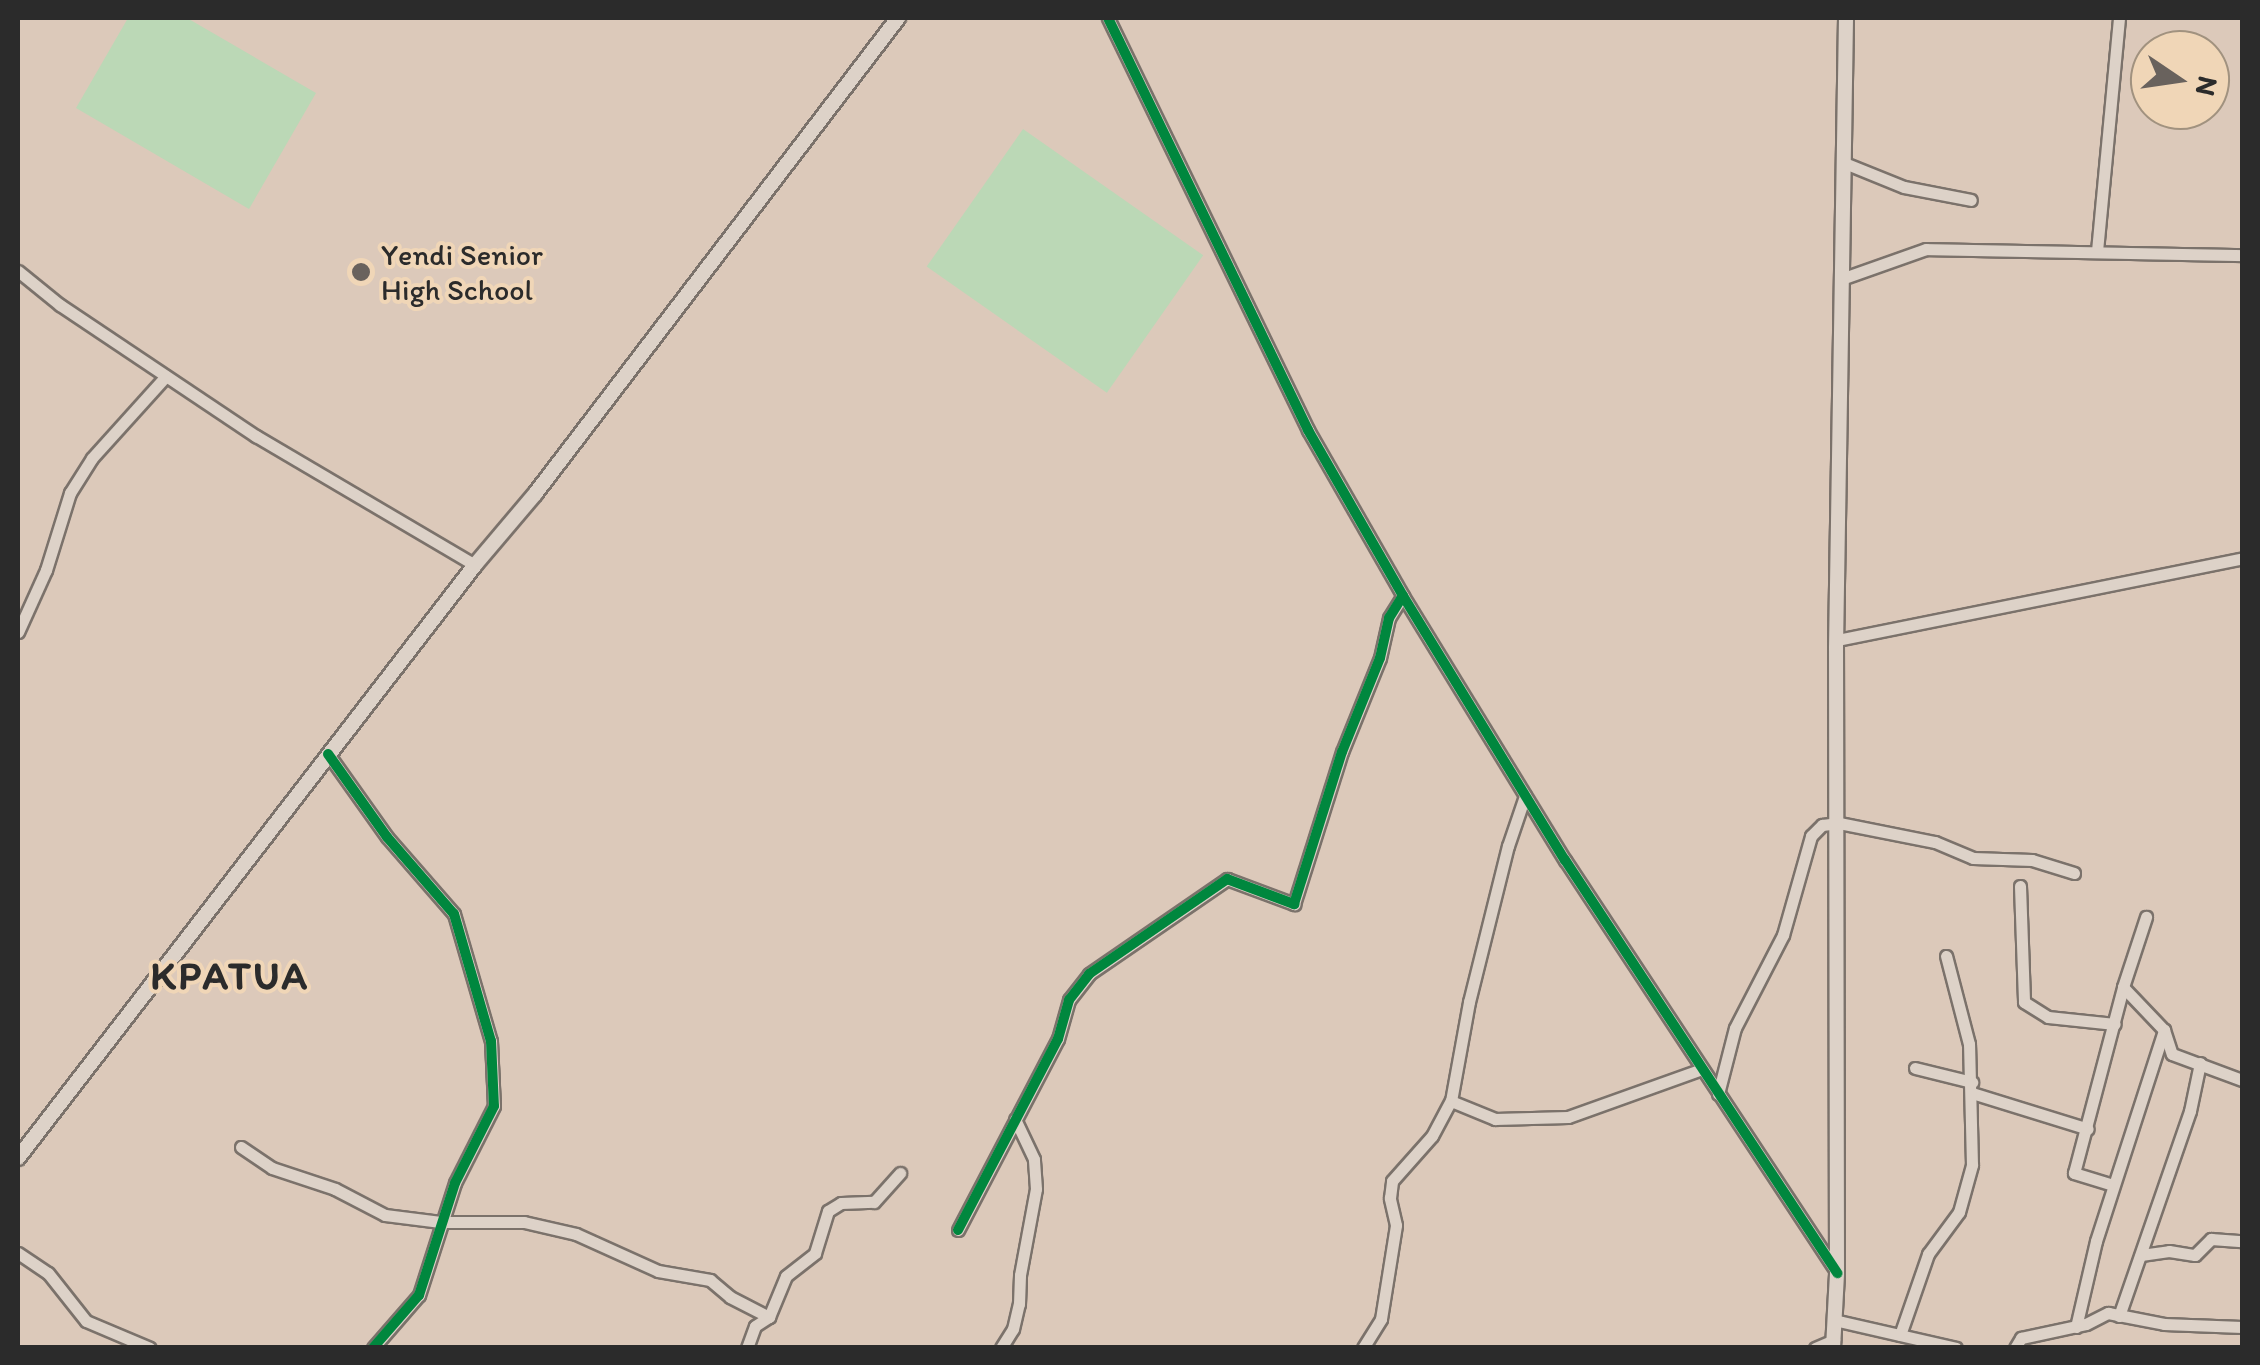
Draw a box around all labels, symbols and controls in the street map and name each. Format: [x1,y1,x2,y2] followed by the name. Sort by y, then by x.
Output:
[2130,30,2230,130] north arrow
[2189,73,2226,99] text: N
[381,237,542,308] place label: Yendi Senior High School
[350,261,372,283] marker: Yendi Senior High School
[148,951,312,999] district label: KPATUA

